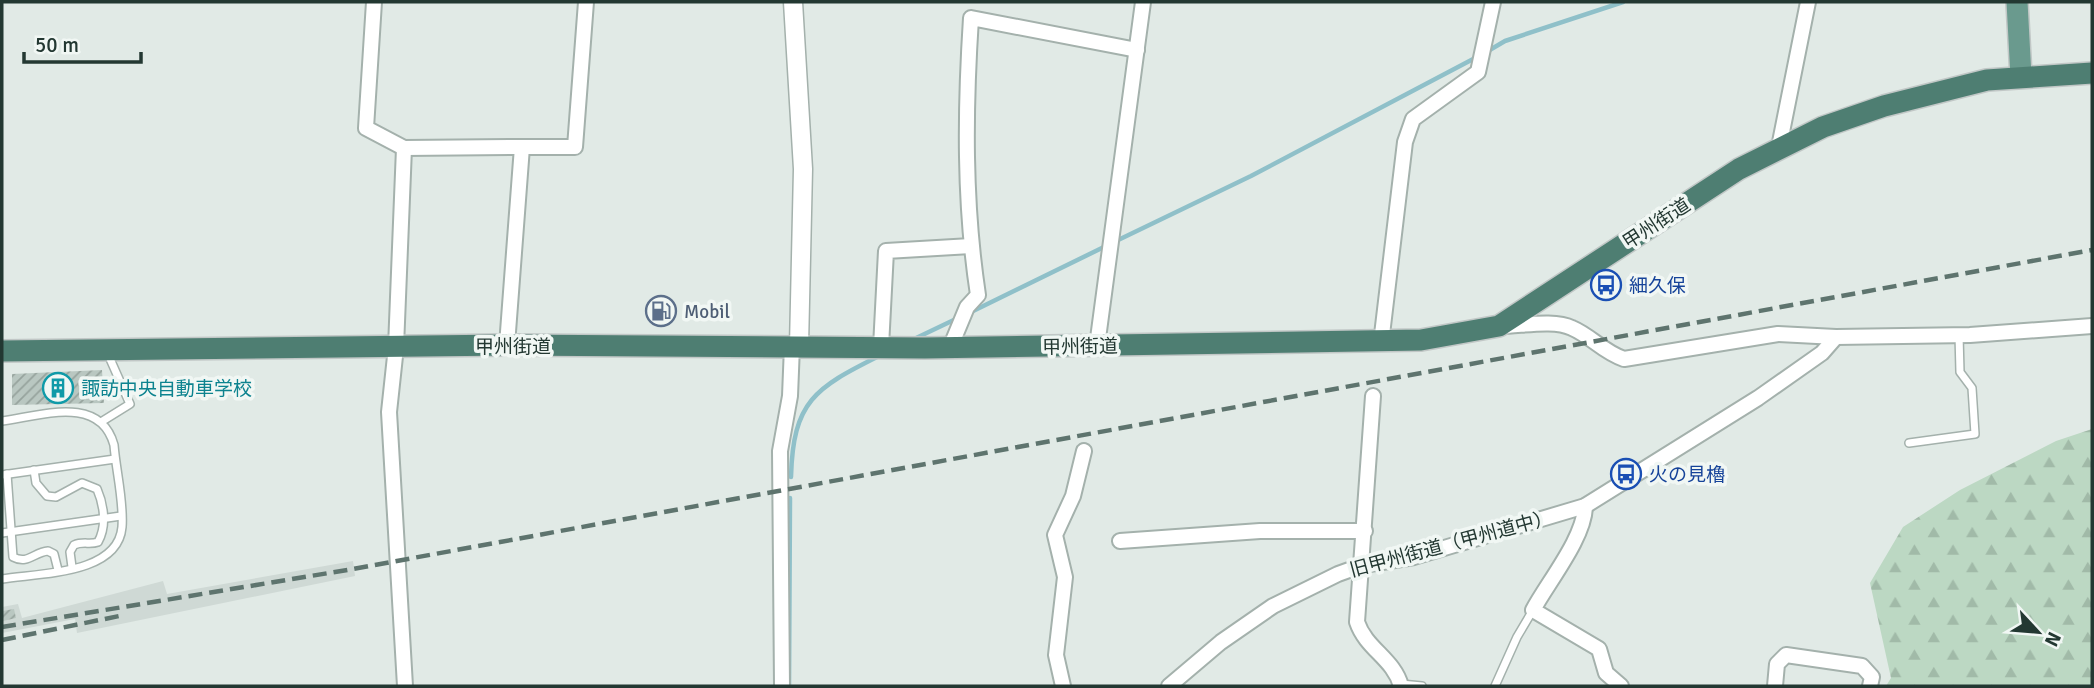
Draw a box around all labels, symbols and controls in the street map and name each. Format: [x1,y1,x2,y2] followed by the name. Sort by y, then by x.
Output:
[24,21,142,65] scale bar
[35,32,79,58] text: 50 m
[1618,193,1695,255] street label: 甲州街道
[1589,268,1623,302] bus stop icon: 細久保
[1629,274,1686,298] place label: 細久保
[644,294,678,328] fuel station icon: Mobil
[684,300,730,324] place label: Mobil
[1042,334,1118,360] street label: 甲州街道
[475,335,551,359] street label: 甲州街道
[41,371,75,405] building icon: 諏訪中央自動車学校
[81,377,252,401] place label: 諏訪中央自動車学校
[1609,457,1643,491] bus stop icon: 火の見櫓
[1649,463,1725,487] place label: 火の見櫓
[1347,505,1555,583] street label: 旧甲州街道（甲州道中）
[2003,597,2073,667] north arrow
[2039,628,2066,650] text: N

